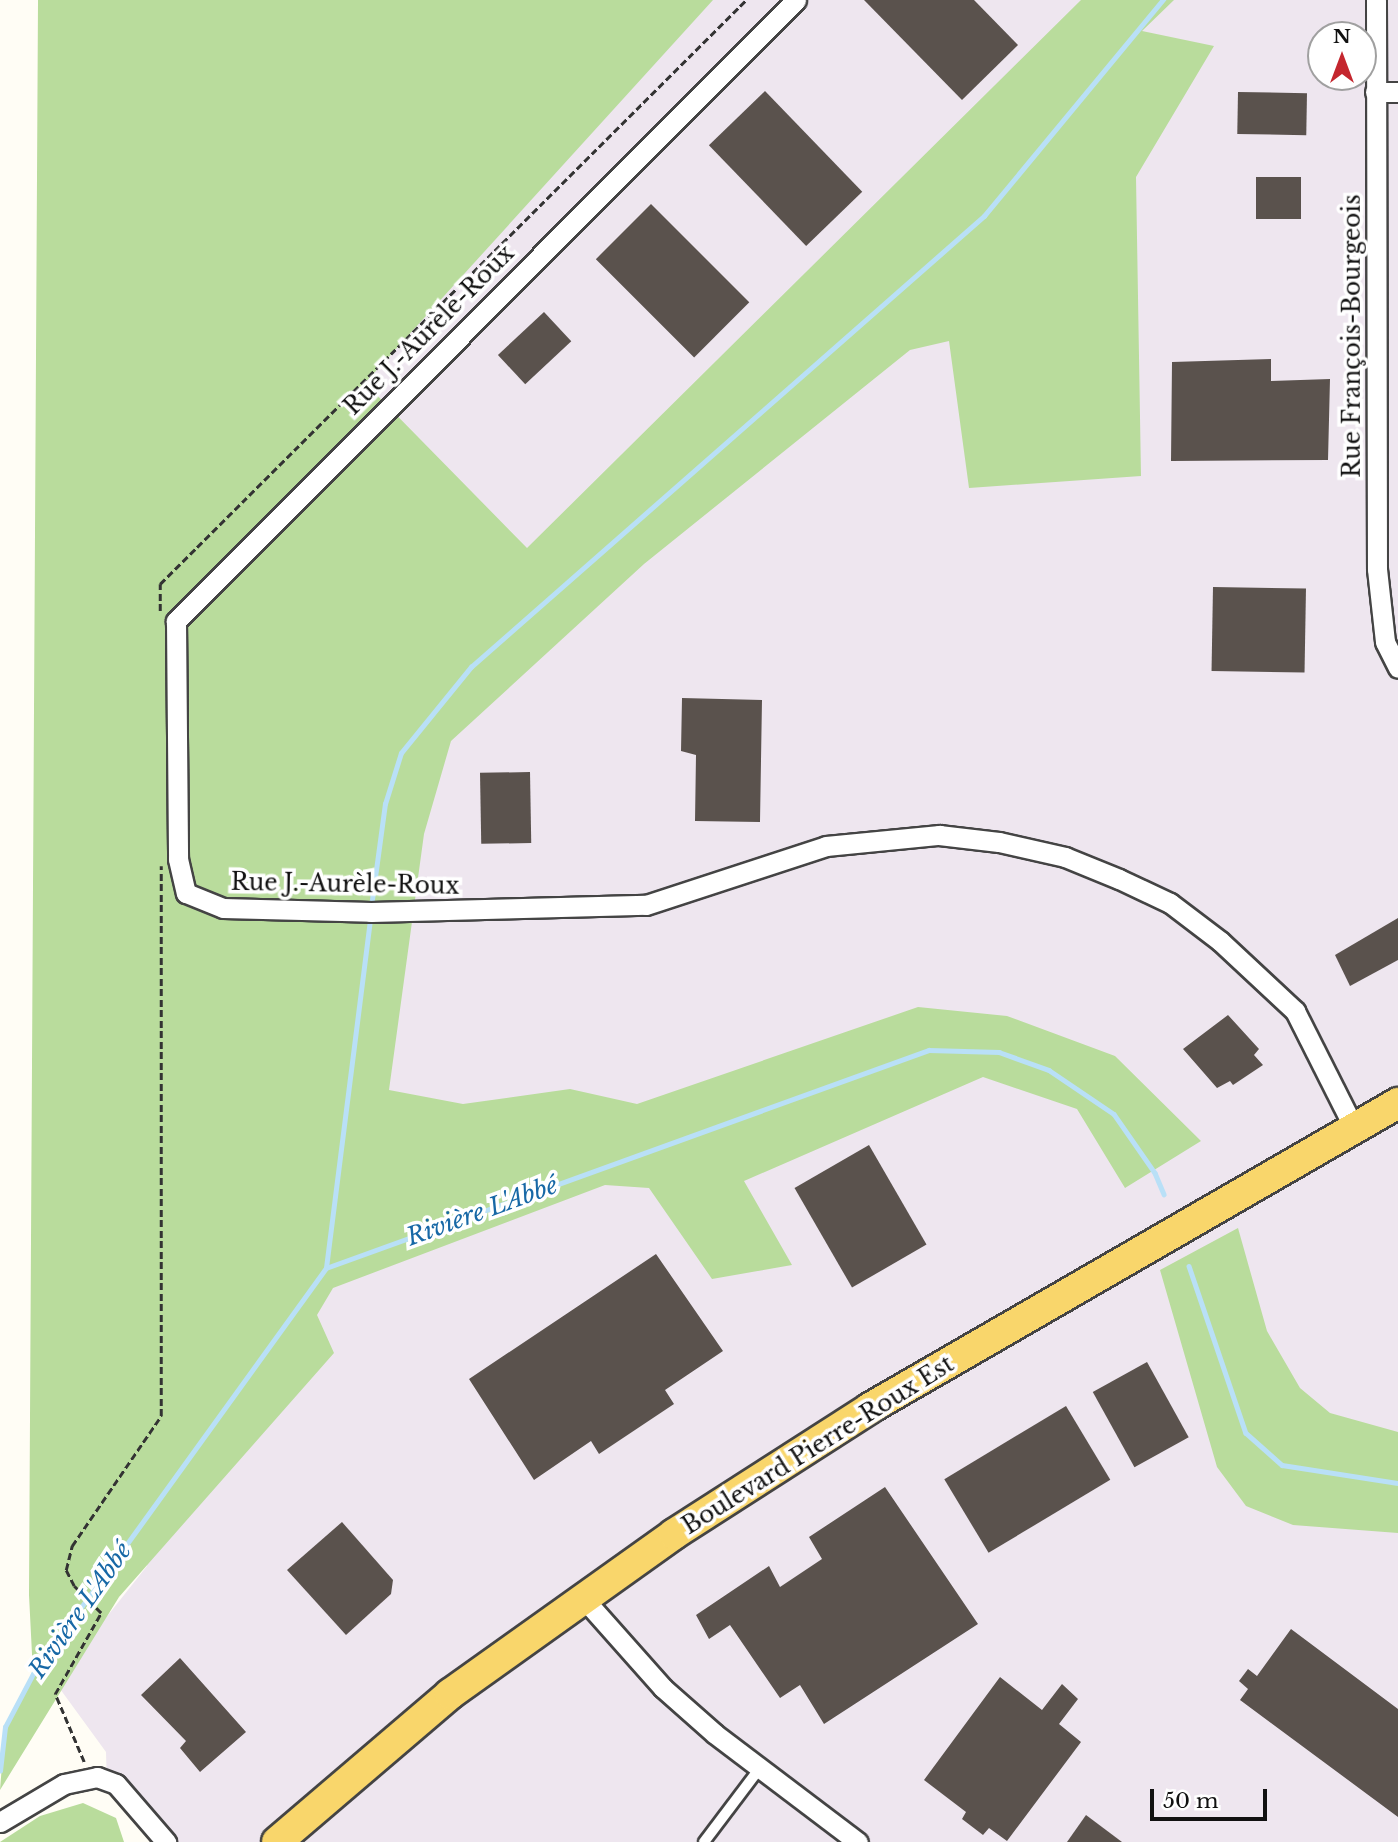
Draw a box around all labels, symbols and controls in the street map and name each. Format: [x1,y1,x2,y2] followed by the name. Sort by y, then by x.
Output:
[1307,21,1377,91] north arrow
[1333,25,1351,48] text: N
[1338,194,1366,478] street label: Rue François-Bourgeois
[338,239,520,421] street label: Rue J.-Aurèle-Roux
[231,868,459,900] street label: Rue J.-Aurèle-Roux
[403,1170,561,1252] water label: Rivière L'Abbé
[677,1350,959,1540] street label: Boulevard Pierre-Roux Est
[23,1537,137,1683] water label: Rivière L'Abbé
[1153,1776,1270,1820] scale bar
[1163,1788,1218,1814] text: 50 m

